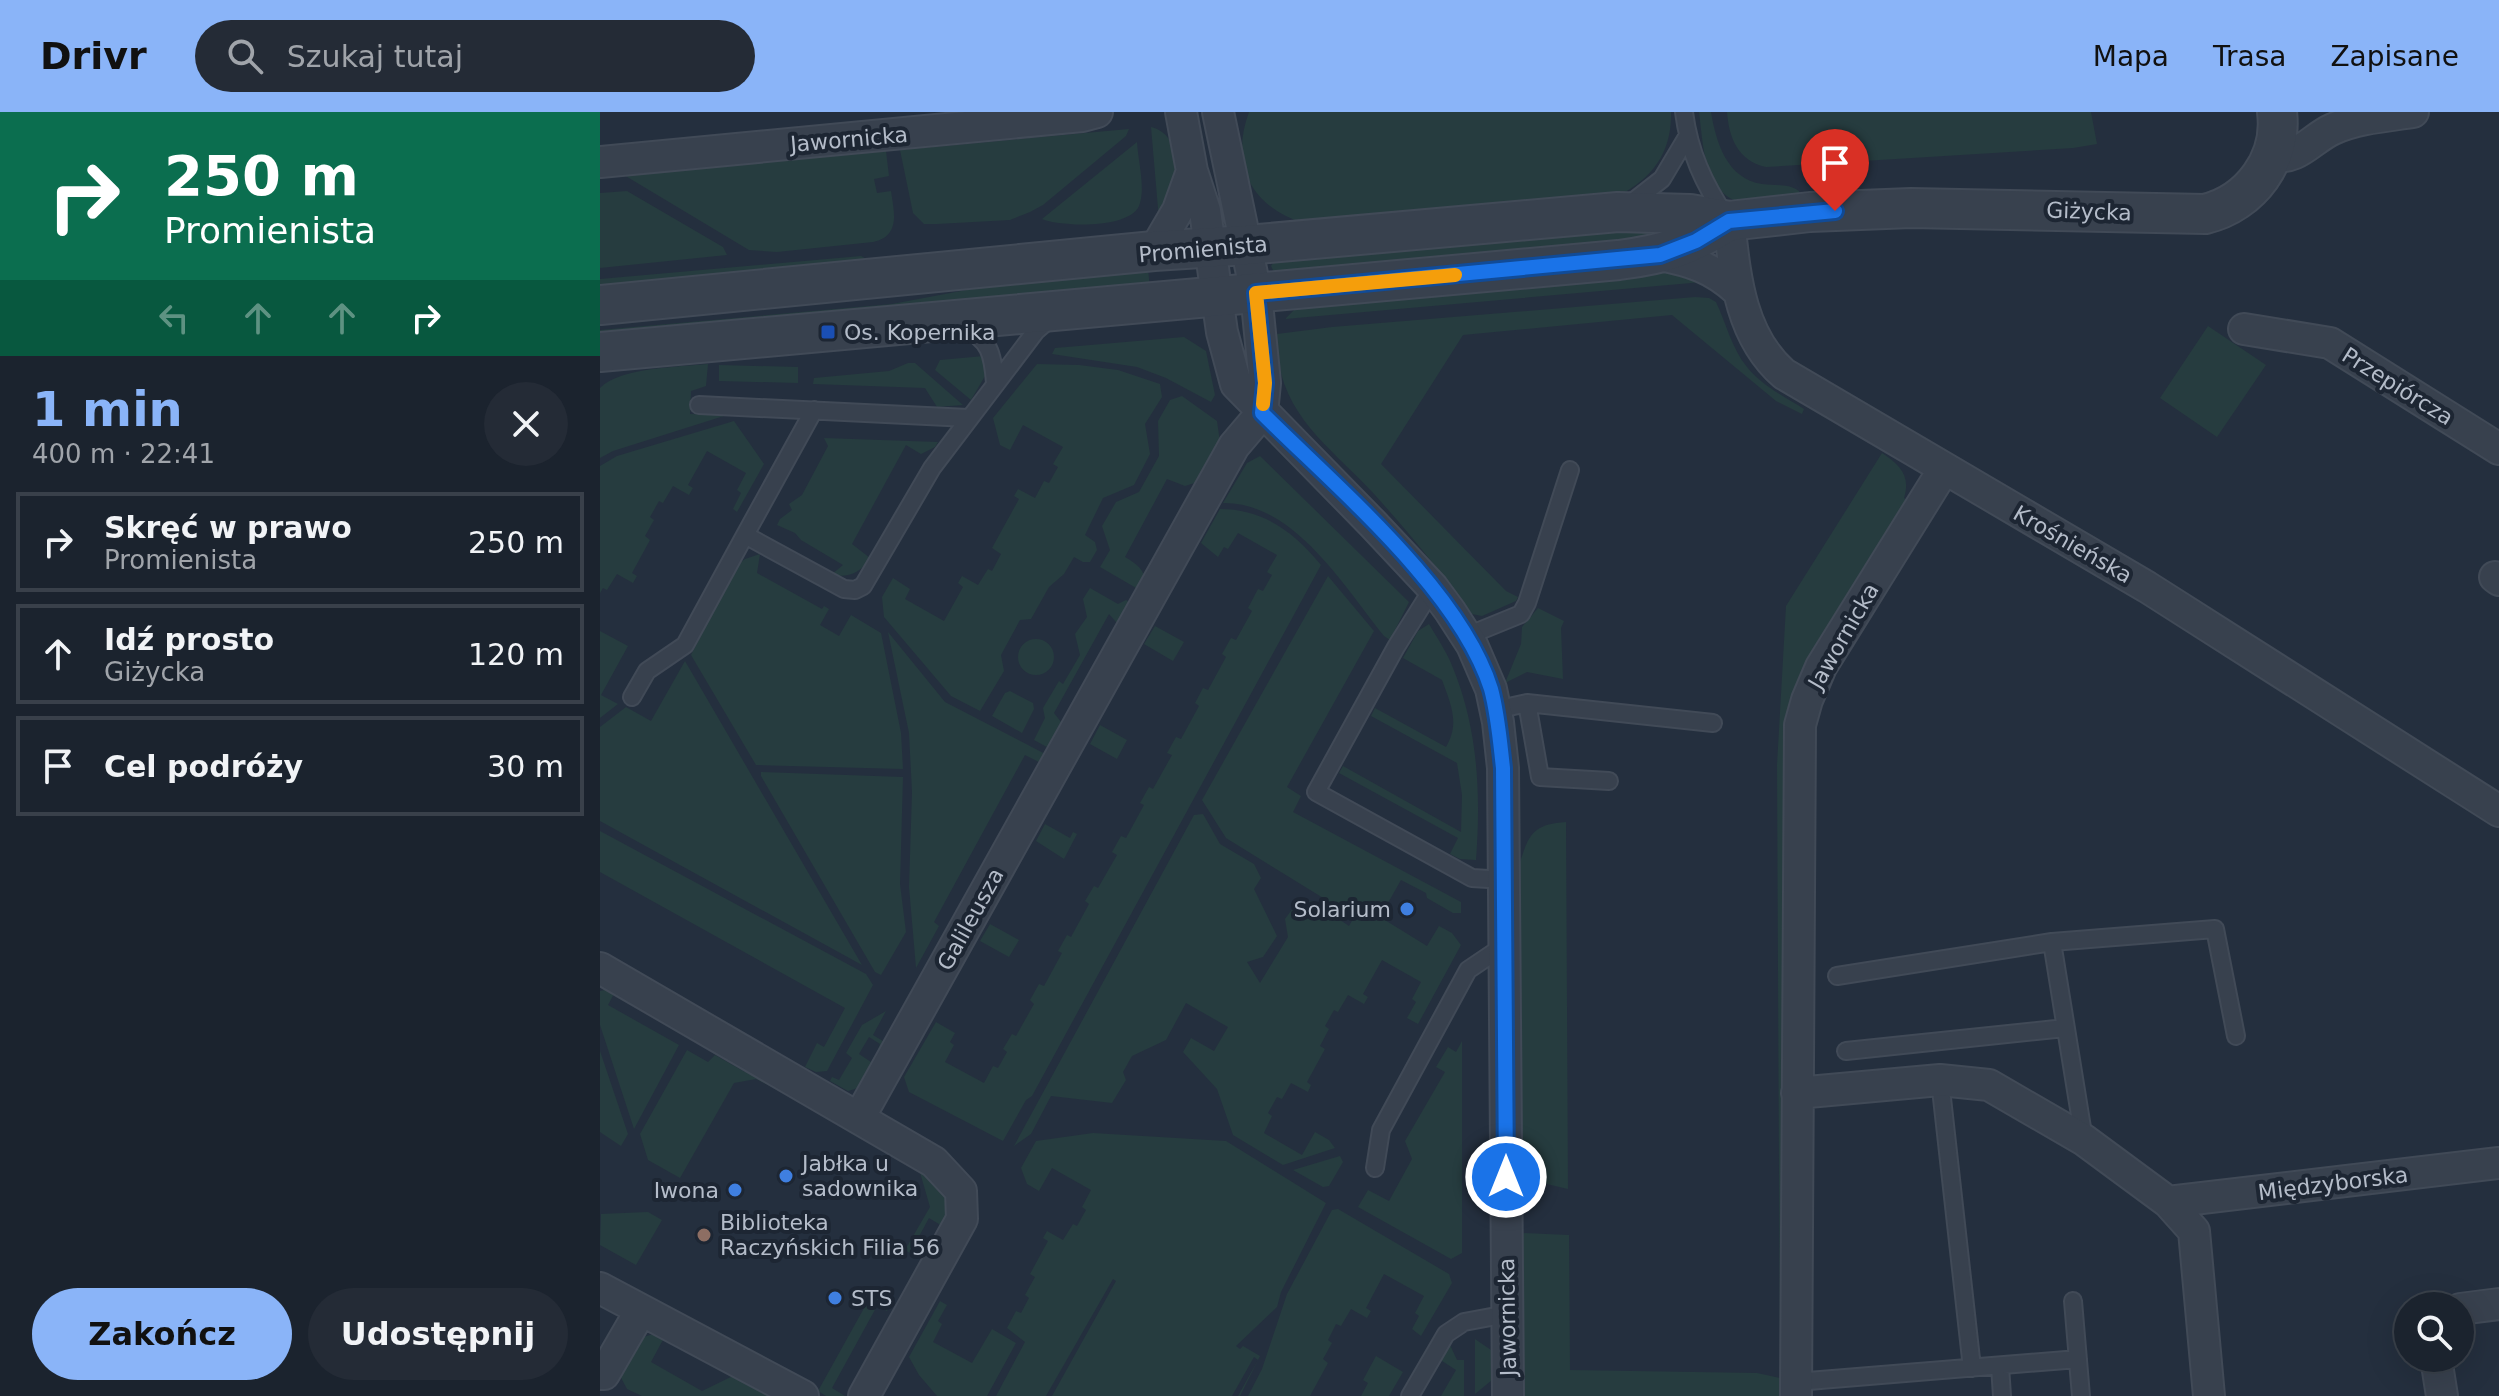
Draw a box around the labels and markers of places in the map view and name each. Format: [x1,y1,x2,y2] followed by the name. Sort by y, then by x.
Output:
[1801,129,1869,211] pin
[844,320,996,345] place label: Os. Kopernika
[819,323,837,341] marker: Os. Kopernika
[1293,897,1391,922] place label: Solarium
[1398,900,1416,918] marker: Solarium
[800,1151,918,1201] place label: Jabłka u sadownika
[777,1167,795,1185] marker: Jabłka u sadownika
[654,1178,719,1203] place label: Iwona
[726,1181,744,1199] marker: Iwona
[720,1210,940,1260] place label: Biblioteka Raczyńskich Filia 56
[695,1226,713,1244] marker: Biblioteka Raczyńskich Filia 56
[851,1286,892,1311] place label: STS
[826,1289,844,1307] marker: STS

